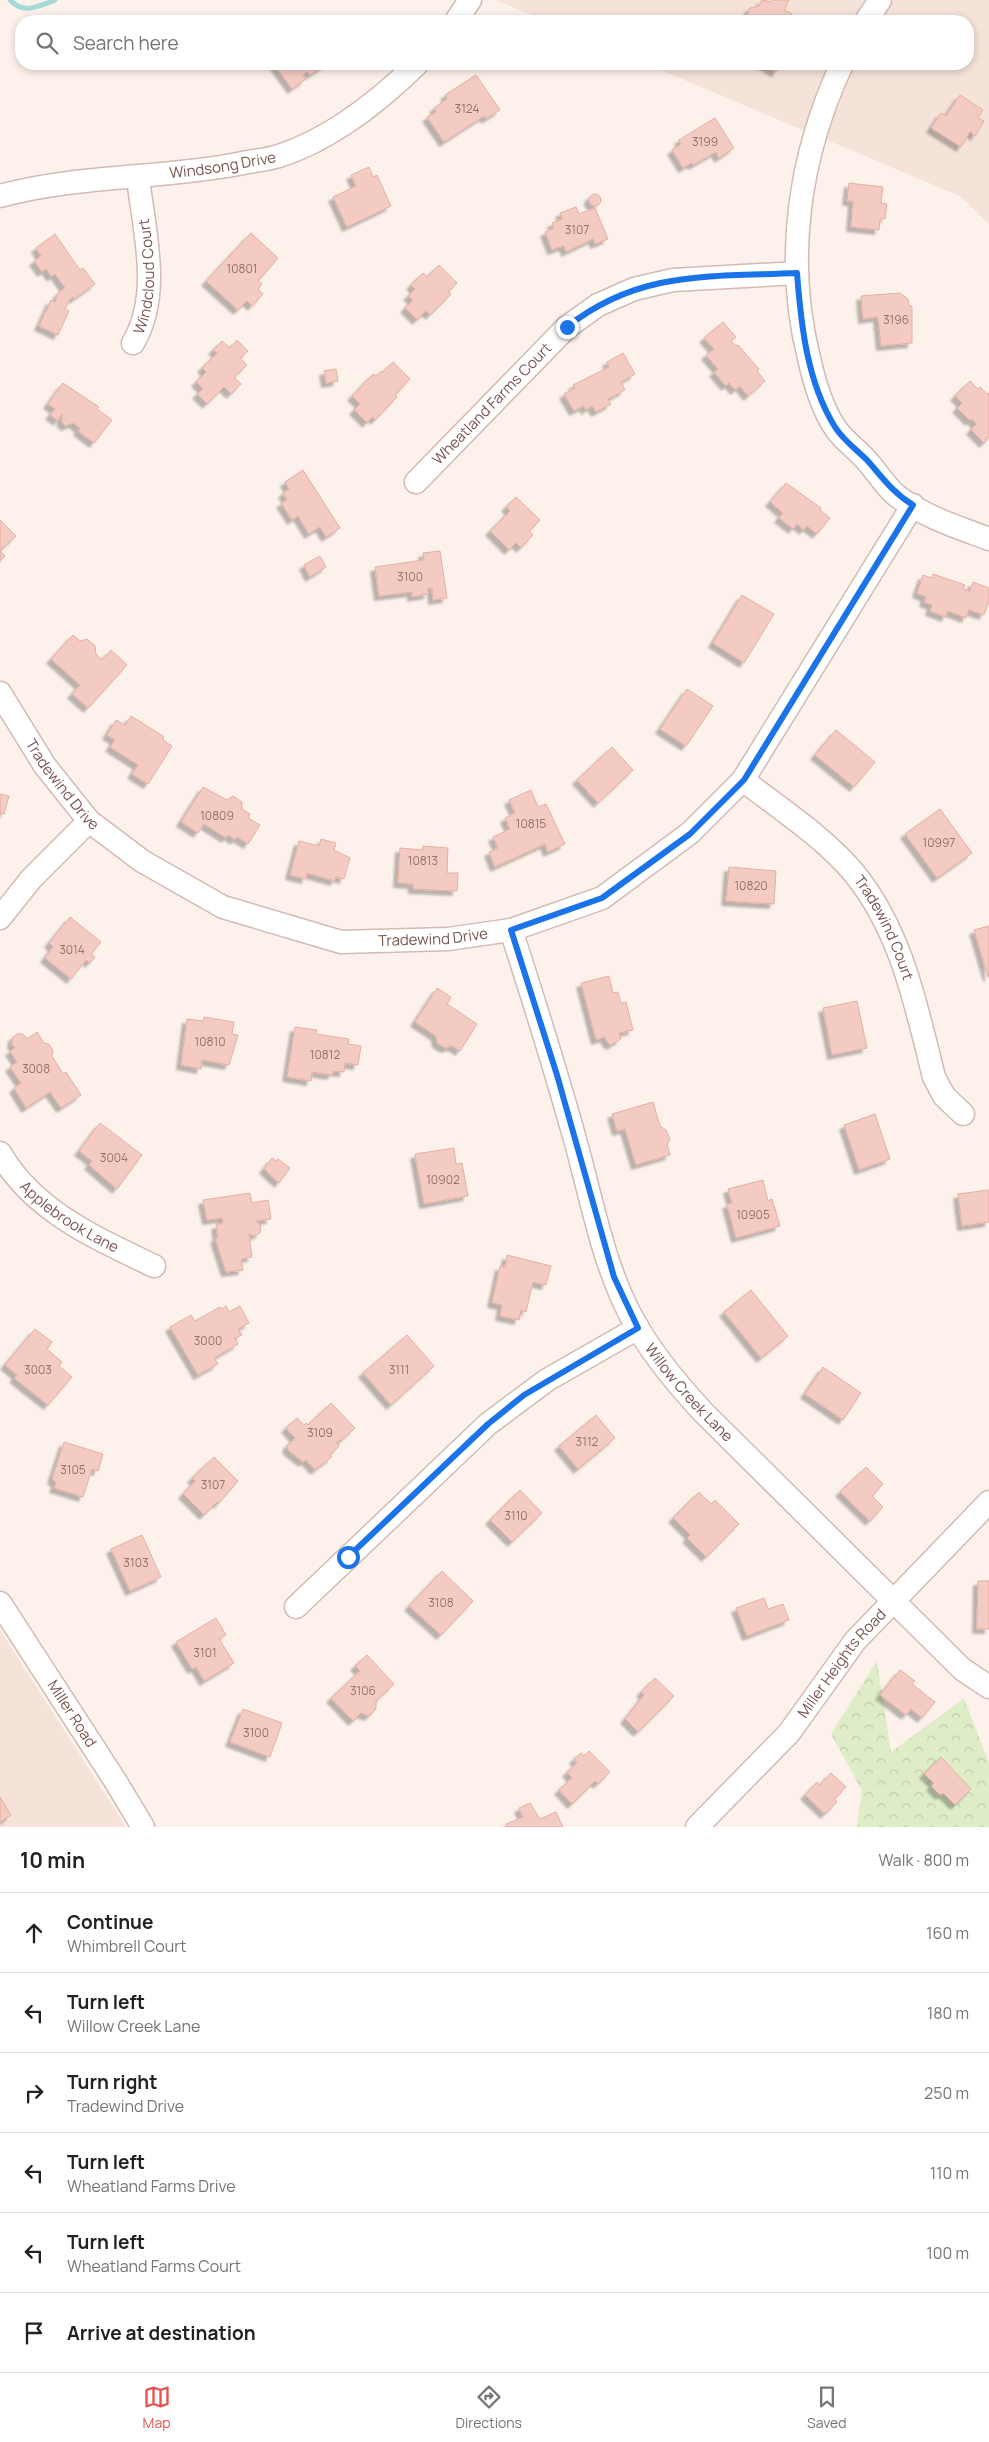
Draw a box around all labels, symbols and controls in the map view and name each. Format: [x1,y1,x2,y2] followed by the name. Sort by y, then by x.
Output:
[15,15,974,70] search box
[33,29,61,57] icon: search
[73,30,179,56] text: Search here
[455,100,480,117] house number: 3124
[692,133,718,150] house number: 3199
[168,146,278,183] street label: Windsong Drive
[128,217,159,337] street label: Windcloud Court
[565,221,589,238] house number: 3107
[227,260,257,277] house number: 10801
[883,311,909,328] house number: 3196
[556,316,579,339] route end
[427,338,556,469] street label: Wheatland Farms Court
[397,568,423,585] house number: 3100
[21,735,104,835] street label: Tradewind Drive
[200,807,234,824] house number: 10809
[516,815,546,832] house number: 10815
[923,834,955,851] house number: 10997
[408,852,438,869] house number: 10813
[849,871,919,983] street label: Tradewind Court
[734,877,768,894] house number: 10820
[378,922,489,951] street label: Tradewind Drive
[59,941,85,958] house number: 3014
[195,1033,225,1050] house number: 10810
[310,1046,340,1063] house number: 10812
[22,1060,50,1077] house number: 3008
[100,1149,128,1166] house number: 3004
[426,1171,460,1188] house number: 10902
[15,1176,123,1258] street label: Applebrook Lane
[736,1206,770,1223] house number: 10905
[194,1332,222,1349] house number: 3000
[640,1339,738,1446] street label: Willow Creek Lane
[24,1361,52,1378] house number: 3003
[389,1361,409,1378] house number: 3111
[307,1424,333,1441] house number: 3109
[576,1433,599,1450] house number: 3112
[60,1461,86,1478] house number: 3105
[201,1476,225,1493] house number: 3107
[504,1507,528,1524] house number: 3110
[337,1546,360,1569] route start
[123,1554,149,1571] house number: 3103
[428,1594,454,1611] house number: 3108
[792,1604,891,1722] street label: Miller Heights Road
[193,1644,217,1661] house number: 3101
[43,1676,102,1751] street label: Miller Road
[350,1682,376,1699] house number: 3106
[243,1724,269,1741] house number: 3100
[20,1846,85,1874] text: 10 min
[879,1849,969,1871] text: Walk · 800 m
[67,1909,153,1935] text: Continue
[20,1919,48,1947] icon: ahead
[926,1922,969,1944] text: 160 m
[67,1935,186,1957] text: Whimbrell Court
[67,1989,145,2015] text: Turn left
[20,1999,48,2027] icon: left
[927,2002,969,2024] text: 180 m
[67,2015,200,2037] text: Willow Creek Lane
[67,2069,157,2095] text: Turn right
[20,2079,48,2107] icon: right
[924,2082,969,2104] text: 250 m
[67,2095,184,2117] text: Tradewind Drive
[67,2149,145,2175] text: Turn left
[20,2159,48,2187] icon: left
[930,2162,969,2184] text: 110 m
[67,2175,236,2197] text: Wheatland Farms Drive
[67,2229,145,2255] text: Turn left
[20,2239,48,2267] icon: left
[926,2242,969,2264] text: 100 m
[67,2255,241,2277] text: Wheatland Farms Court
[20,2319,48,2347] icon: arrive
[67,2320,256,2346] text: Arrive at destination
[143,2383,171,2432] tab: Map
[456,2383,522,2432] tab: Directions
[807,2383,846,2432] tab: Saved

